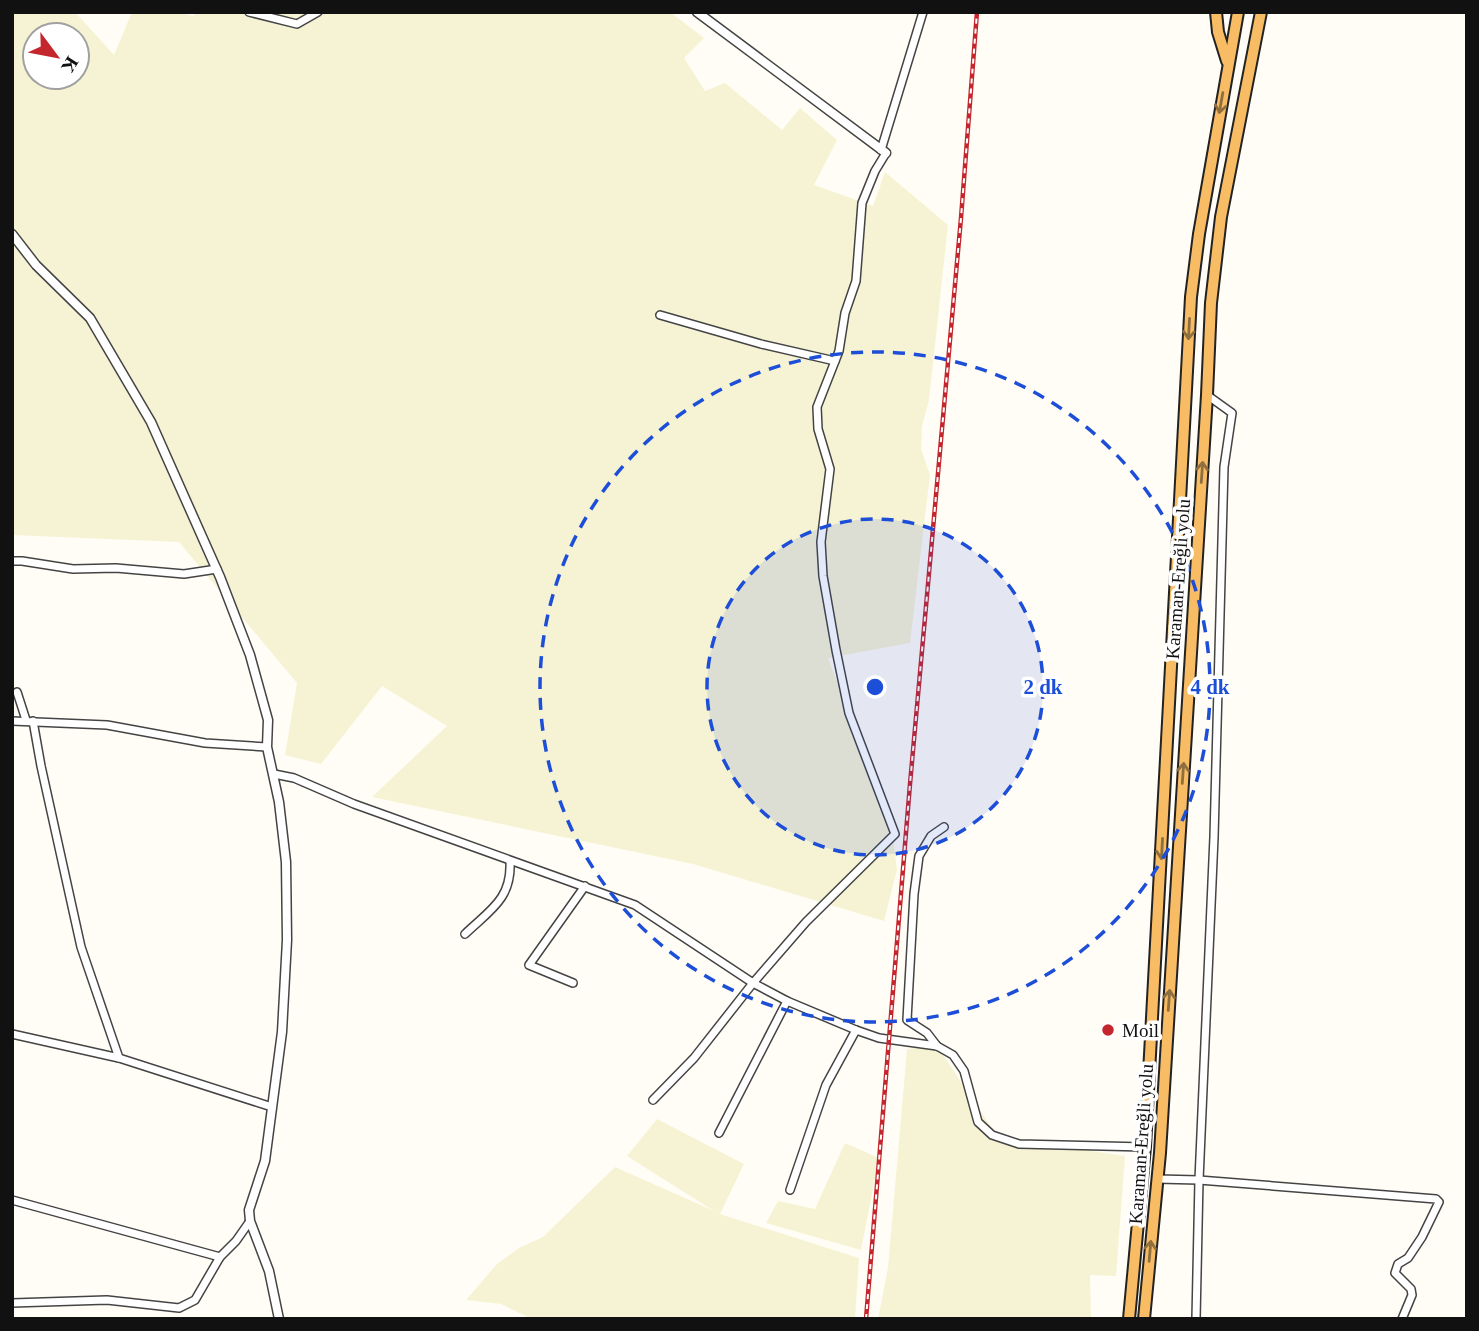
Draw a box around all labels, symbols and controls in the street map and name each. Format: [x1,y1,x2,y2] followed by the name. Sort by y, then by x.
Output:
[21,21,91,91] north arrow
[57,53,83,77] text: K
[1214,92,1227,114] one-way arrow
[1183,317,1196,340] one-way arrow
[1196,461,1209,484] one-way arrow
[1162,498,1194,660] street label: Karaman-Ereğli yolu
[863,675,887,699] centre of rings
[1023,675,1063,699] text: 2 dk
[1190,675,1230,699] text: 4 dk
[1177,761,1190,784] one-way arrow
[1155,838,1168,860] one-way arrow
[1163,989,1176,1011] one-way arrow
[1122,1020,1159,1041] place label: Moil
[1100,1022,1116,1038] marker: Moil
[1125,1063,1157,1225] street label: Karaman-Ereğli yolu
[1144,1240,1157,1263] one-way arrow

